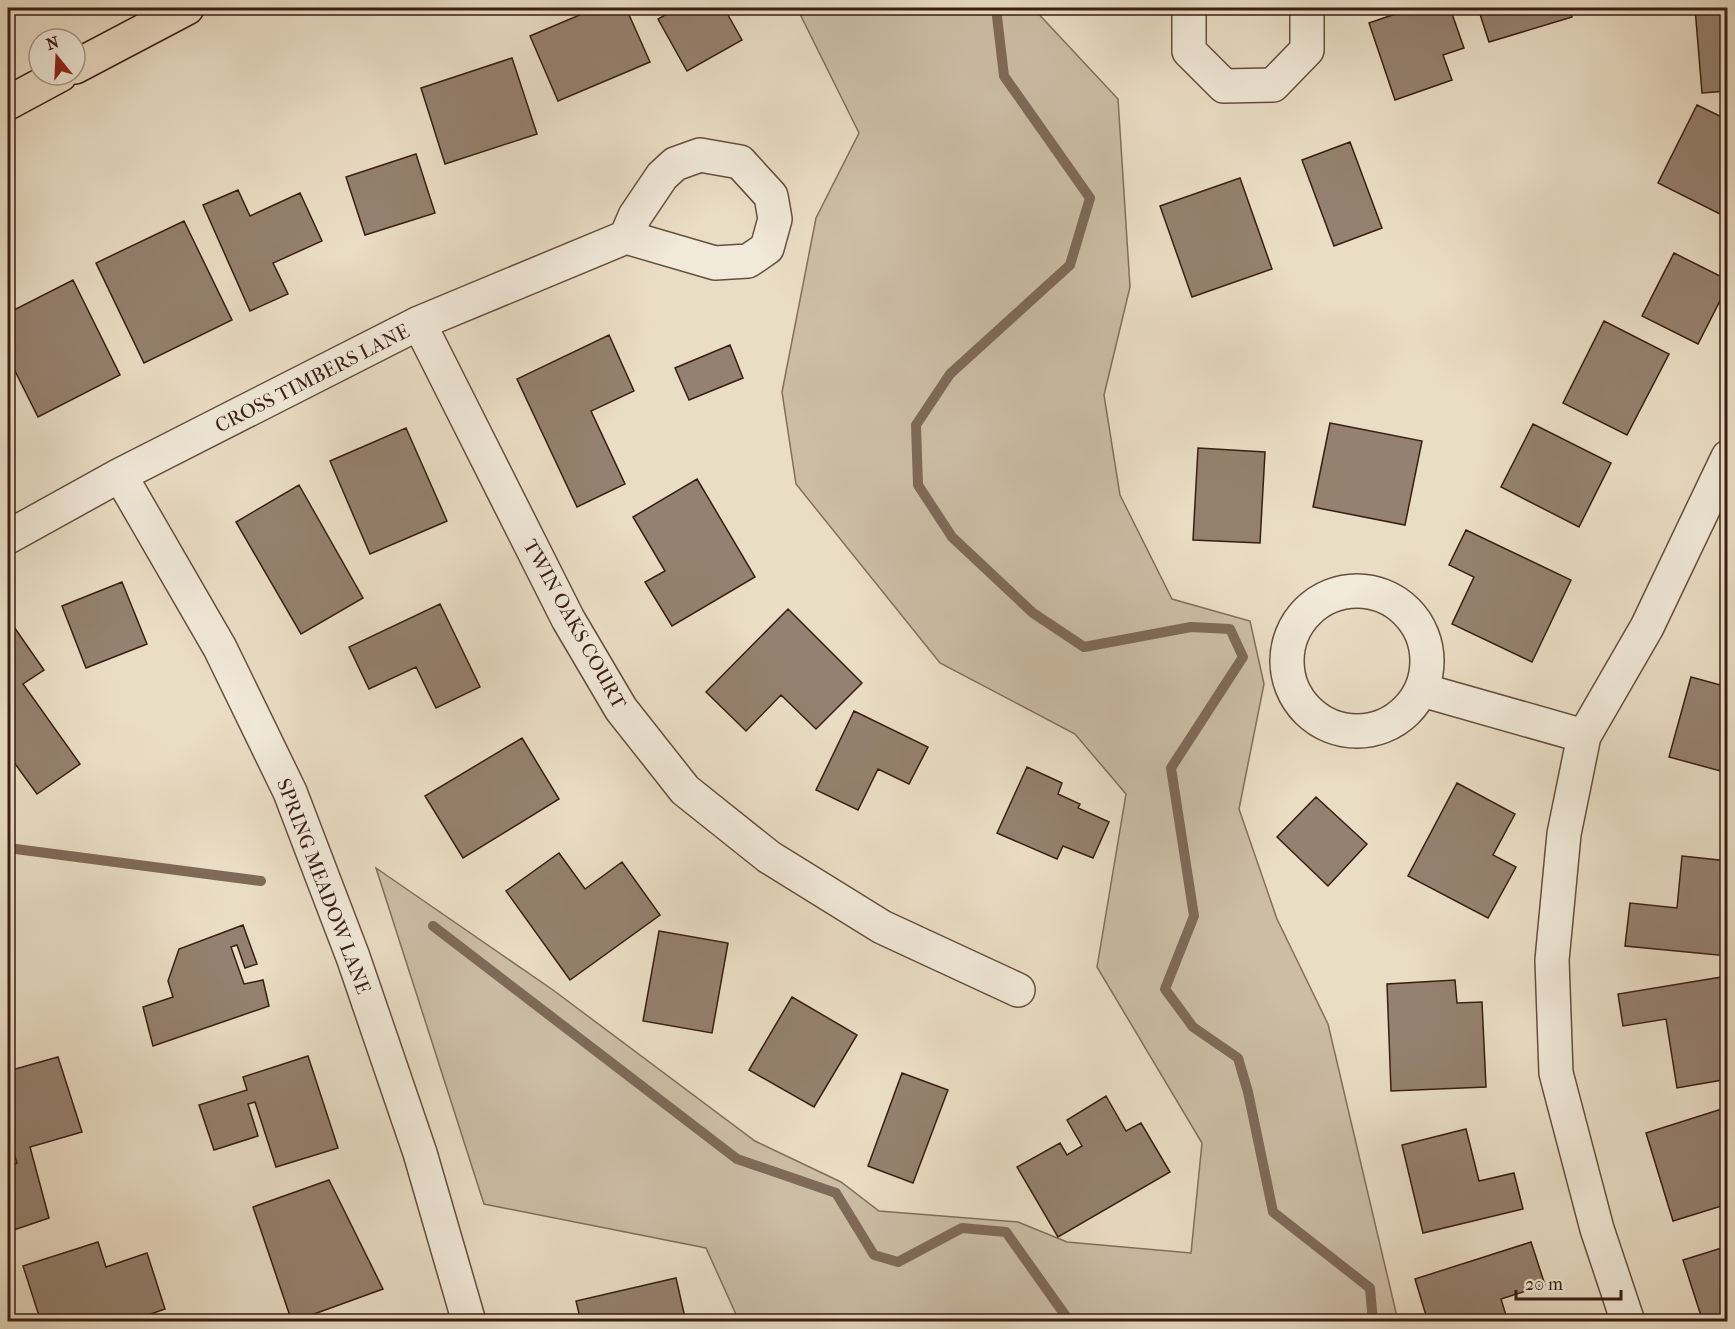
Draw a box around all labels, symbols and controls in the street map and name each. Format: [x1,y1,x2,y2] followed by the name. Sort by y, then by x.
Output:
[27,27,87,87] north arrow
[44,32,62,54] text: N
[211,319,413,437] street label: CROSS TIMBERS LANE
[518,536,631,713] street label: TWIN OAKS COURT
[272,775,375,997] street label: SPRING MEADOW LANE
[1516,1263,1621,1301] scale bar
[1525,1274,1563,1295] text: 20 m

